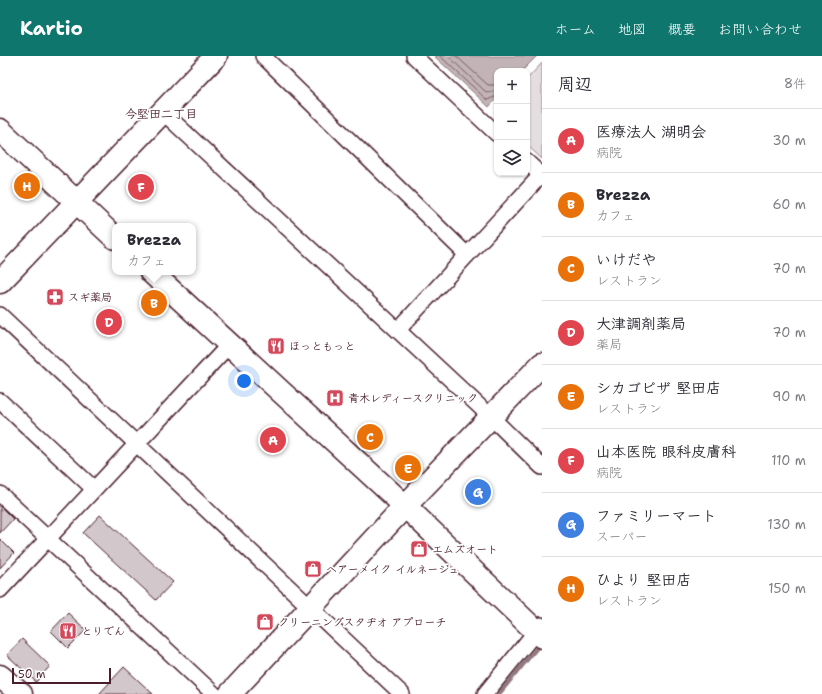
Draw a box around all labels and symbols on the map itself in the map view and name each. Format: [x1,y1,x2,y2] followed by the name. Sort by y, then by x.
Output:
[125,106,197,122] district label: 今堅田二丁目
[14,171,40,201] pin: H
[128,172,154,202] pin: F
[45,287,65,307] pharmacy icon: スギ薬局
[141,288,167,318] pin: B
[68,290,112,305] place label: スギ薬局
[96,307,122,337] pin: D
[266,336,286,356] restaurant icon: ほっともっと
[289,339,355,354] place label: ほっともっと
[234,371,254,391] your location
[325,388,345,408] hospital icon: 青木レディースクリニック
[348,391,478,406] place label: 青木レディースクリニック
[357,422,383,452] pin: C
[260,425,286,455] pin: A
[395,453,421,483] pin: E
[465,477,491,507] pin: G
[409,539,429,559] shop icon: エムズオート
[432,542,498,557] place label: エムズオート
[303,559,323,579] shop icon: ヘアーメイク イルネージュ
[326,562,459,577] place label: ヘアーメイク イルネージュ
[255,612,275,632] shop icon: クリーニングスタヂオ アプローチ
[278,615,446,630] place label: クリーニングスタヂオ アプローチ
[58,621,78,641] restaurant icon: とりでん
[81,624,125,639] place label: とりでん
[12,666,111,685] scale bar

